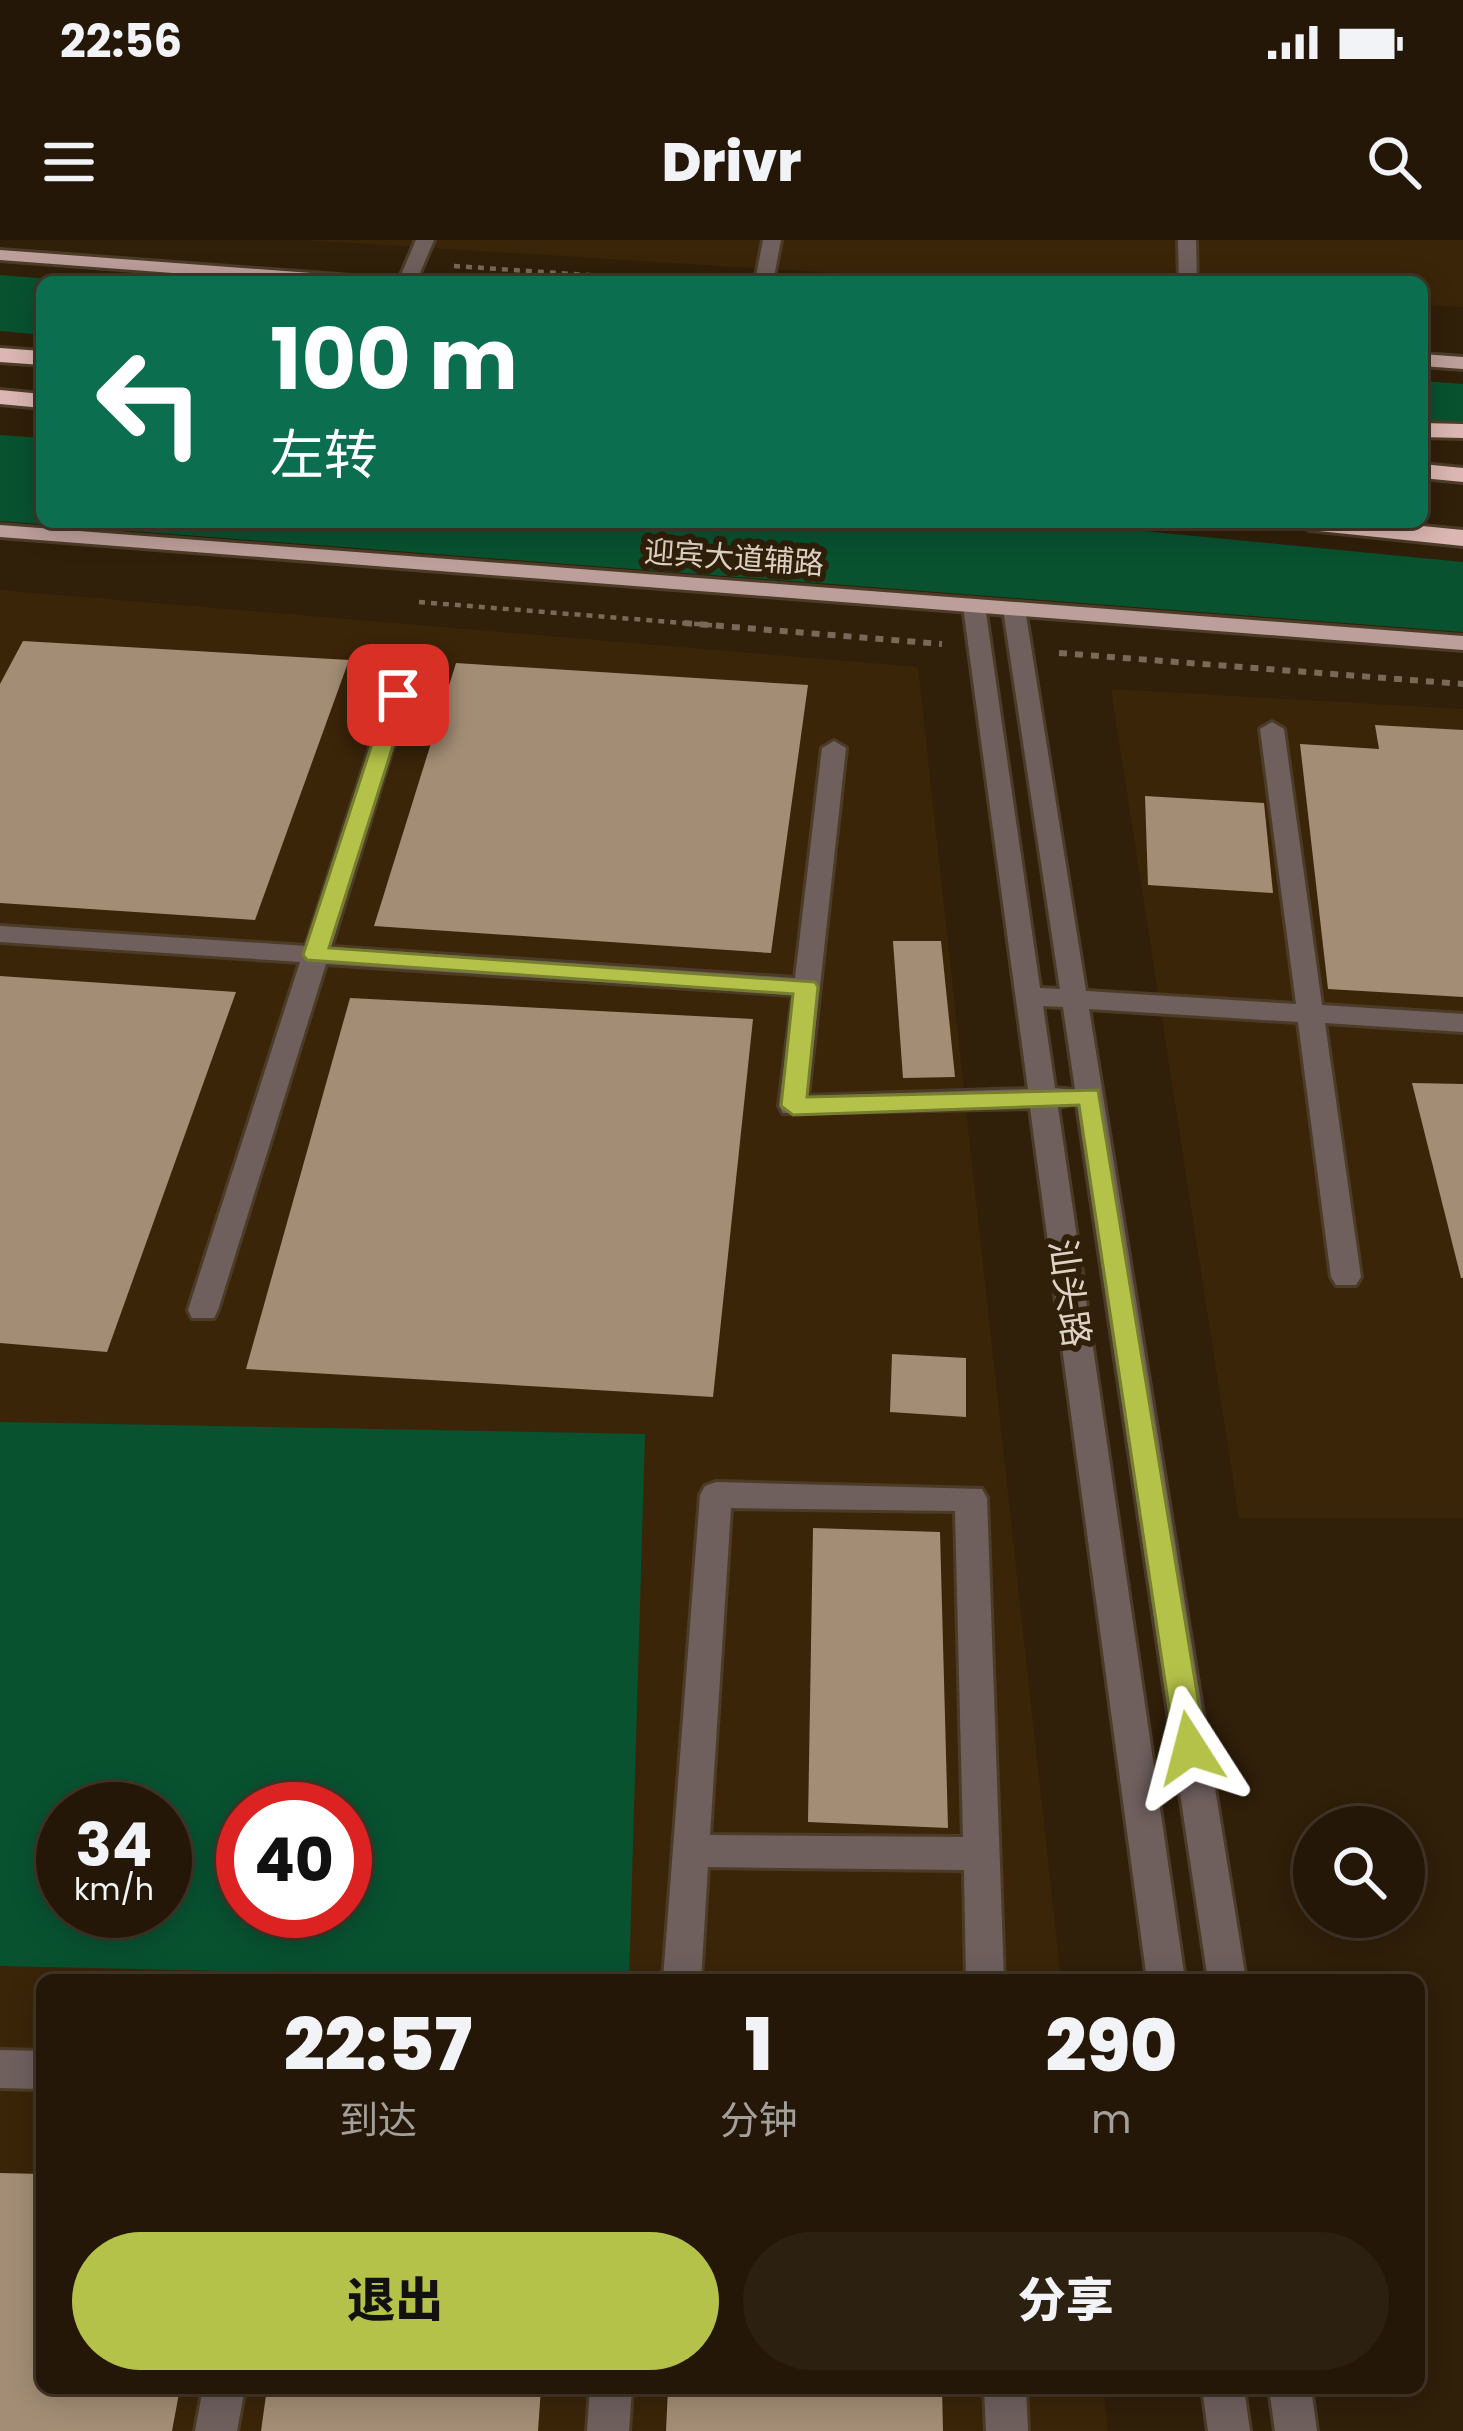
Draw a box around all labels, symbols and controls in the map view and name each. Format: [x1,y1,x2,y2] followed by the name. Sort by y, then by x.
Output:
[60,10,182,73] text: 22:56
[662,124,801,200] text: Drivr
[36,129,102,195] icon: menu
[1361,129,1427,195] icon: search
[270,301,518,418] text: 100 m
[72,324,228,480] icon: left
[270,417,378,493] text: 左转
[643,530,825,585] street label: 迎宾大道辅路
[347,644,449,746] pin
[365,662,431,728] icon: arrive
[1037,1236,1102,1350] street label: 汕头路
[1127,1685,1253,1811] position arrow
[216,1782,372,1938] speed limit sign: 40
[76,1803,152,1887] text: 34
[1293,1806,1425,1938] map controls
[1293,1806,1425,1938] button: search
[74,1868,154,1911] text: km/h
[284,1994,472,2095] text: 22:57
[745,1994,773,2095] text: 1
[1045,1995,1177,2096] text: 290
[1091,2092,1131,2147] text: m
[339,2093,417,2148] text: 到达
[720,2093,798,2148] text: 分钟
[72,2232,719,2370] button: 退出
[743,2232,1389,2370] button: 分享

